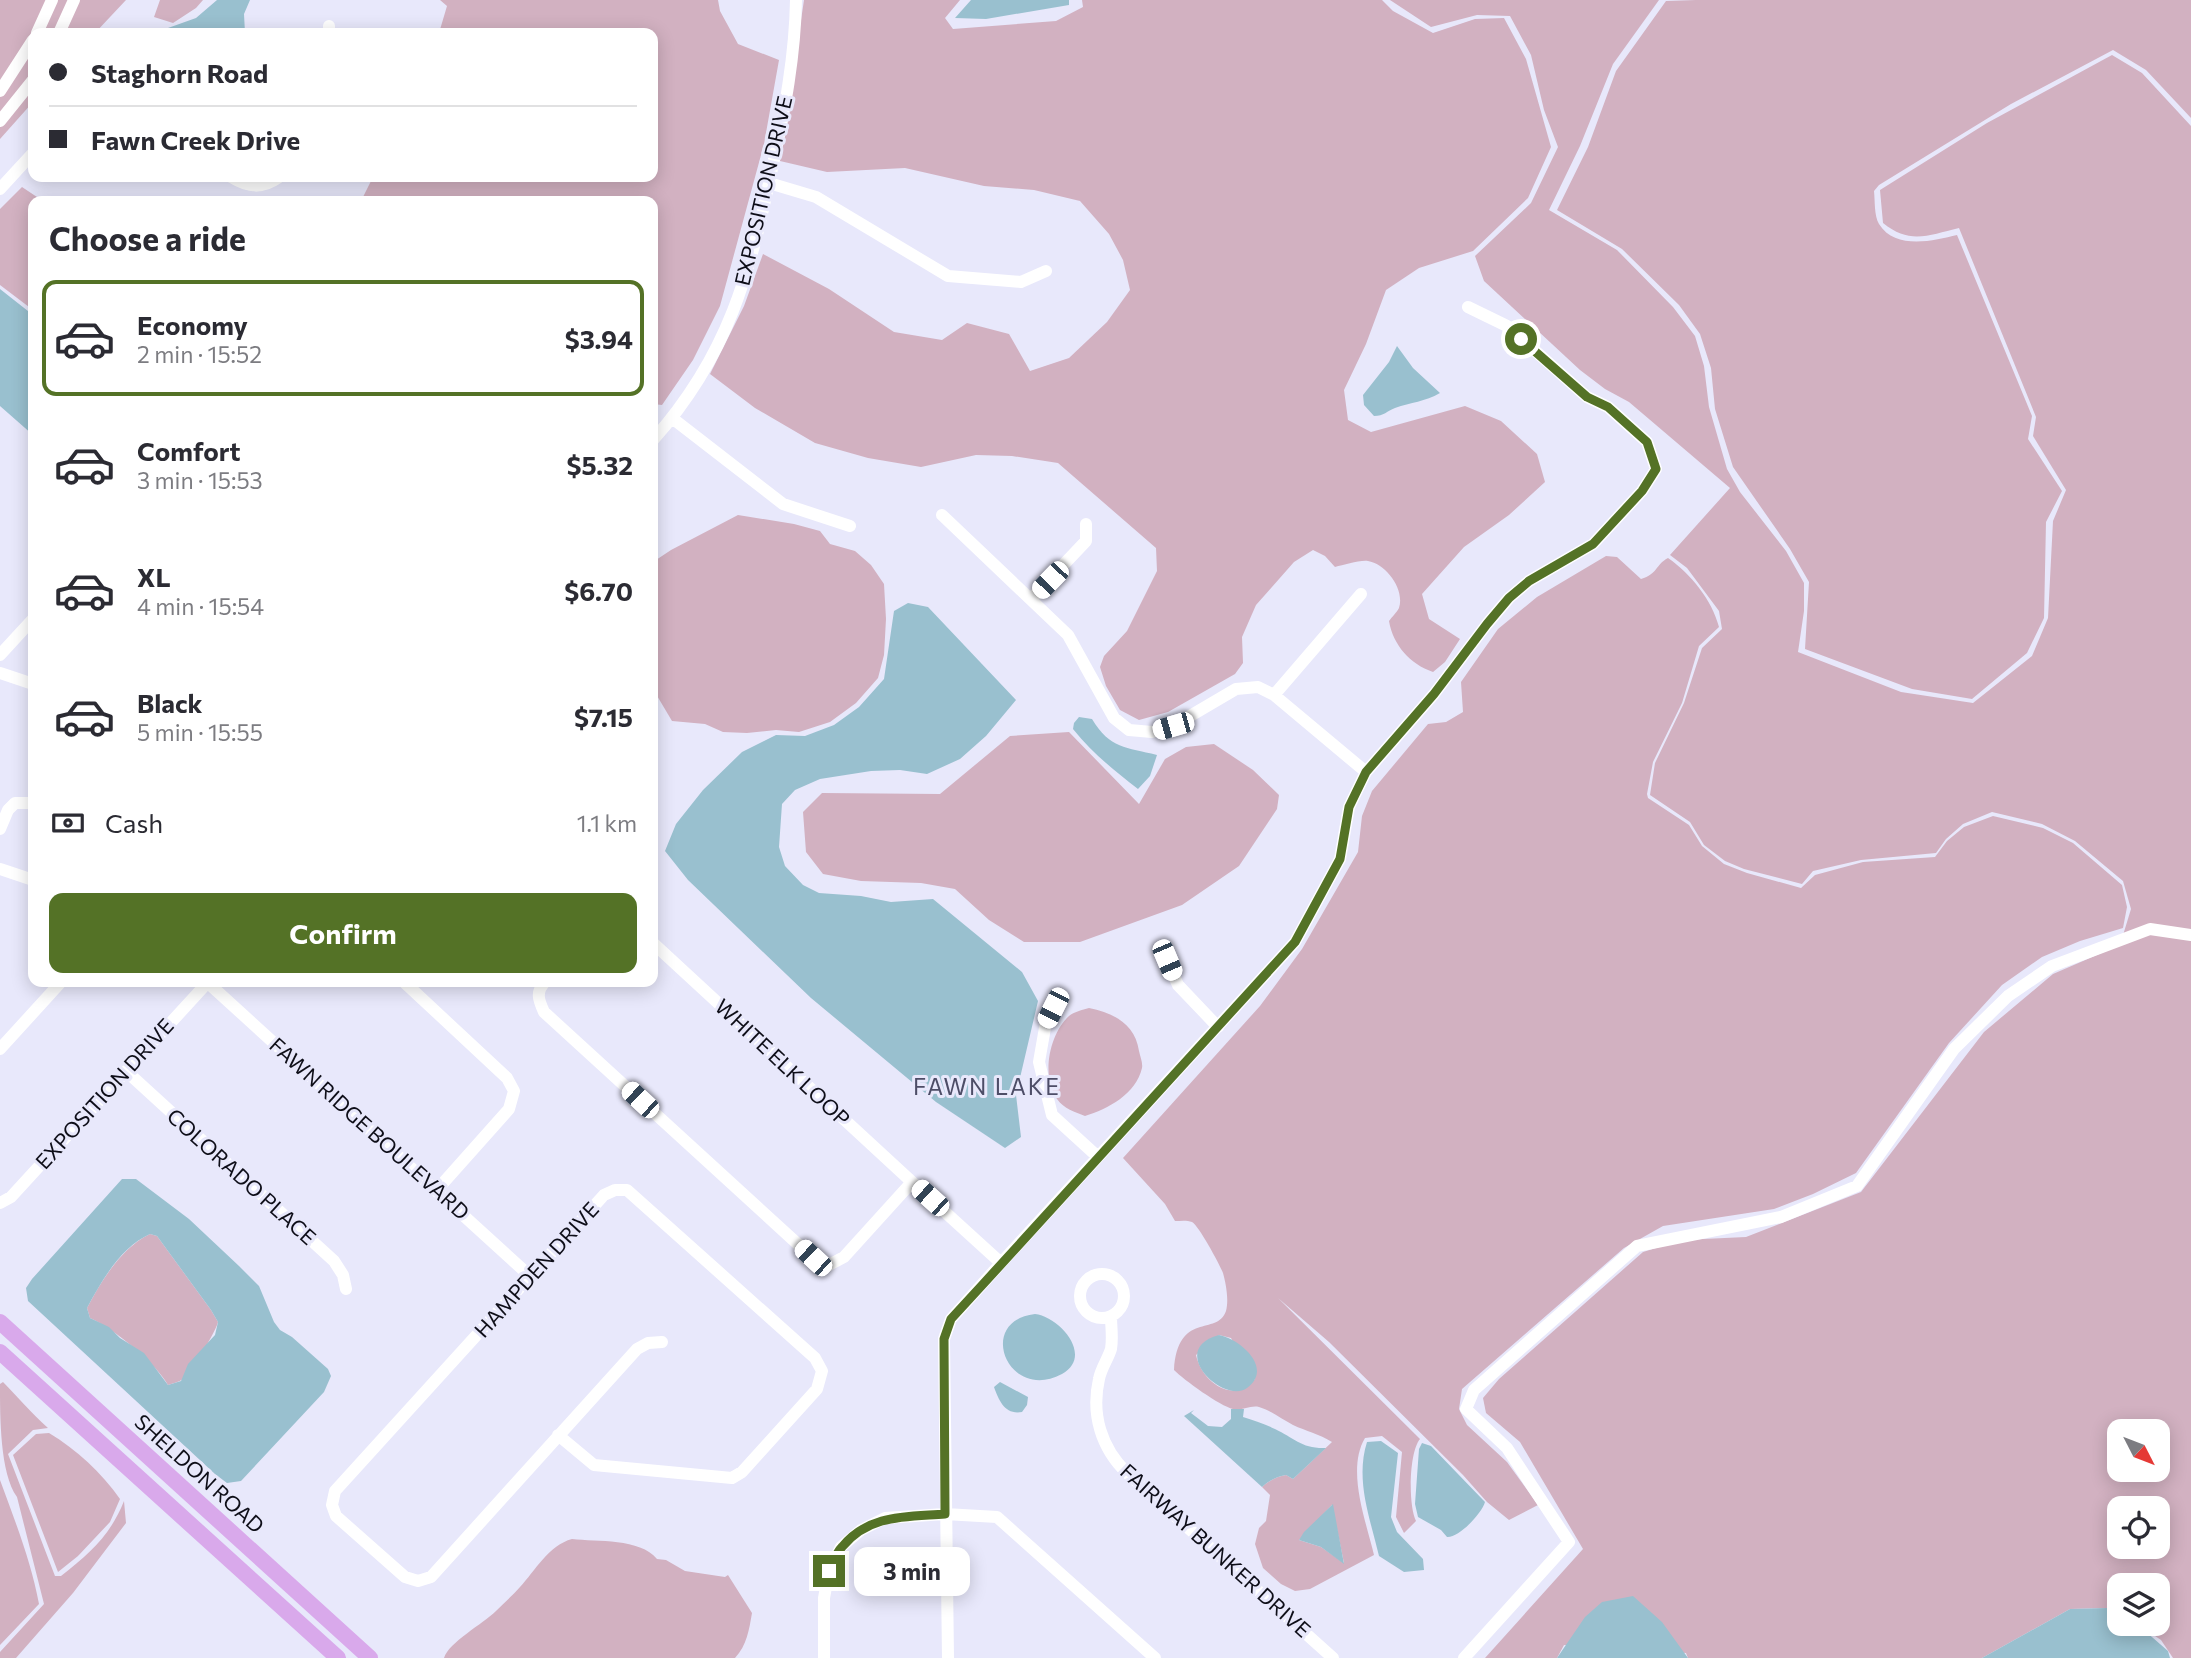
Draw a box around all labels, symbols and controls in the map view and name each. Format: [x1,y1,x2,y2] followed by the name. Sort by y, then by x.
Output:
[91,57,268,88] text: Staghorn Road
[729,93,797,288] street label: EXPOSITION DRIVE
[91,124,300,155] text: Fawn Creek Drive
[49,218,246,258] text: Choose a ride
[53,307,116,370] icon: car
[137,309,248,340] text: Economy
[565,323,633,354] text: $3.94
[1505,323,1537,355] route start
[137,340,262,368] text: 2 min · 15:52
[53,433,116,496] icon: car
[137,435,240,466] text: Comfort
[567,449,633,480] text: $5.32
[137,466,263,494] text: 3 min · 15:53
[1028,558,1073,602] car
[53,559,116,622] icon: car
[137,561,171,592] text: XL
[564,575,633,606] text: $6.70
[137,592,264,620] text: 4 min · 15:54
[53,685,116,748] icon: car
[137,687,203,718] text: Black
[574,701,633,732] text: $7.15
[1150,710,1197,742] car
[137,718,263,746] text: 5 min · 15:55
[49,804,87,842] icon: cash
[105,807,163,838] text: Cash
[577,809,637,837] text: 1.1 km
[49,893,637,973] button: Confirm
[1150,937,1185,983] car
[1035,985,1072,1031] car
[711,993,855,1131] street label: WHITE ELK LOOP
[30,1013,178,1173] street label: EXPOSITION DRIVE
[265,1032,475,1224] street label: FAWN RIDGE BOULEVARD
[913,1072,1061,1100] district label: FAWN LAKE
[618,1078,663,1122] car
[163,1103,322,1249] street label: COLORADO PLACE
[908,1176,953,1220] car
[469,1196,603,1342] street label: HAMPDEN DRIVE
[791,1236,836,1280] car
[130,1408,270,1537] street label: SHELDON ROAD
[2107,1419,2170,1482] north arrow
[2107,1419,2170,1636] map controls
[1116,1458,1316,1642] street label: FAIRWAY BUNKER DRIVE
[2107,1496,2170,1559] button: locate
[854,1546,969,1596] callout: 3 min
[813,1555,845,1587] route end
[883,1557,941,1585] text: 3 min
[2107,1573,2170,1636] button: layers

